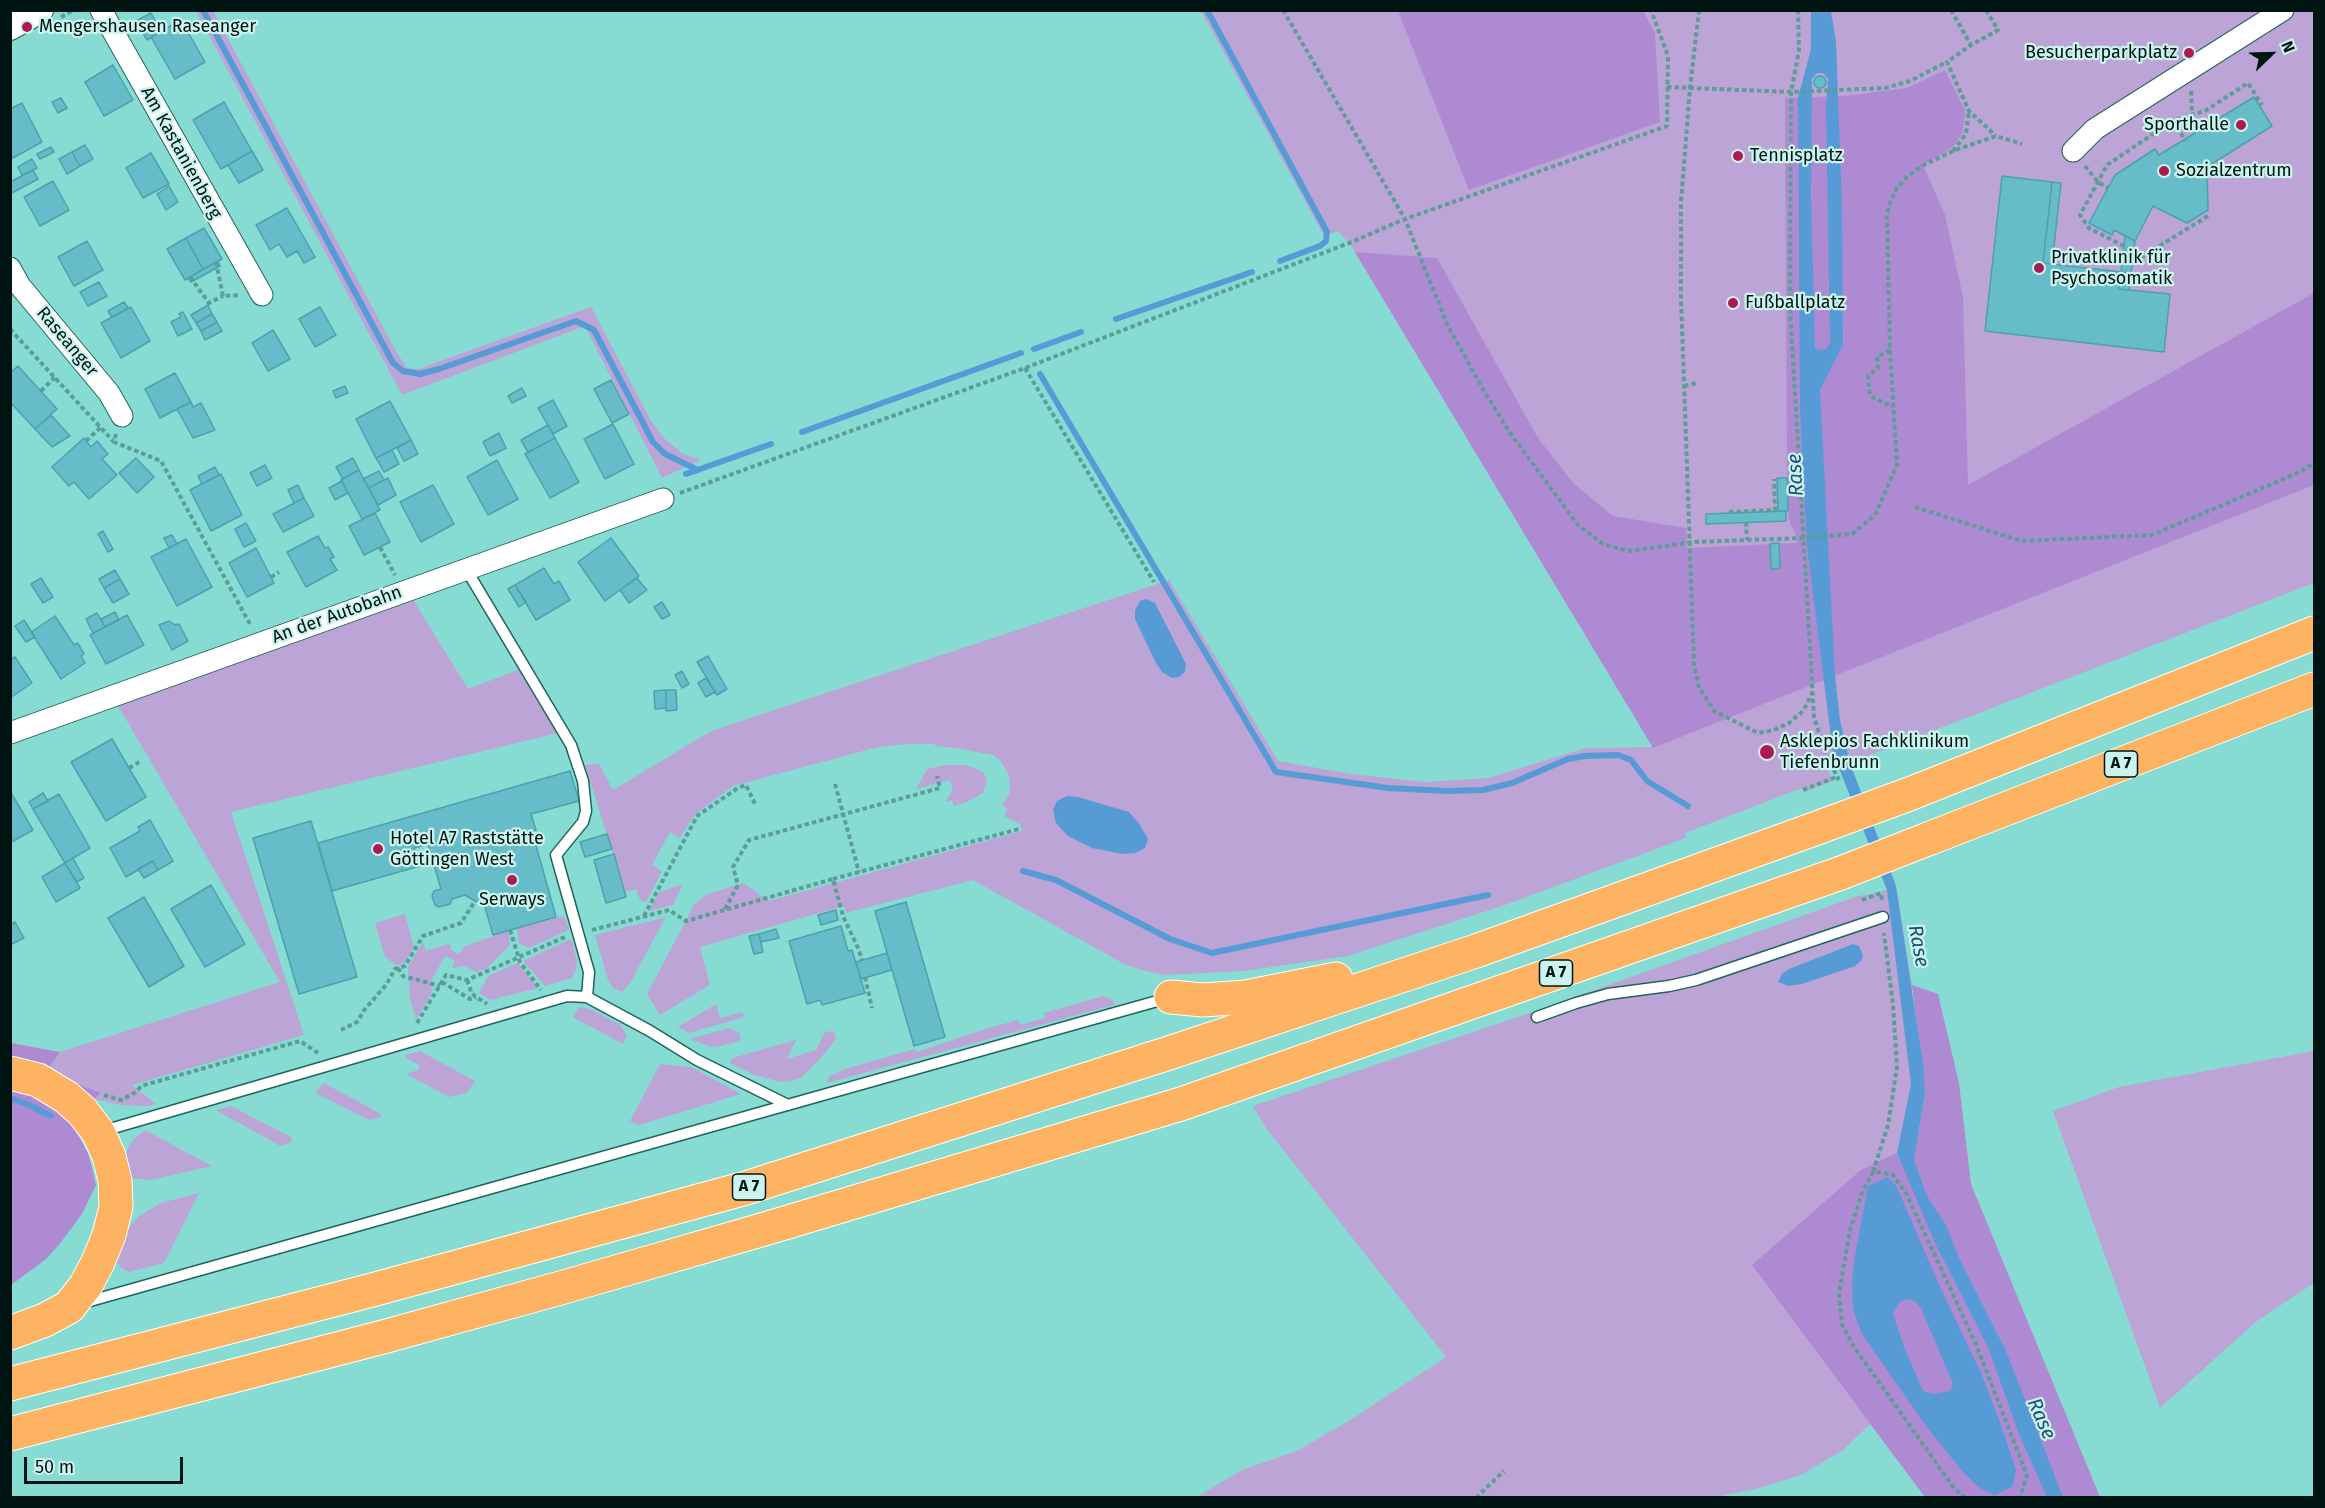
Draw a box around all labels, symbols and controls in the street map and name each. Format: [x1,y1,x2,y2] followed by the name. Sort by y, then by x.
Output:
[39,16,256,38] place label: Mengershausen Raseanger
[20,20,34,34] marker: Mengershausen Raseanger
[2241,24,2301,84] north arrow
[2277,38,2299,55] text: N
[2025,42,2177,64] place label: Besucherparkplatz
[2182,46,2196,60] marker: Besucherparkplatz
[136,83,226,223] street label: Am Kastanienberg
[2144,114,2229,136] place label: Sporthalle
[2234,118,2248,132] marker: Sporthalle
[1750,145,1843,167] place label: Tennisplatz
[1731,149,1745,163] marker: Tennisplatz
[2176,160,2292,182] place label: Sozialzentrum
[2157,164,2171,178] marker: Sozialzentrum
[2051,247,2172,290] place label: Privatklinik für Psychosomatik
[2032,261,2046,275] marker: Privatklinik für Psychosomatik
[1745,292,1845,314] place label: Fußballplatz
[1726,296,1740,310] marker: Fußballplatz
[32,303,102,381] street label: Raseanger
[1783,453,1809,497] water label: Rase
[269,581,405,649] street label: An der Autobahn
[1780,731,1969,774] place label: Asklepios Fachklinikum Tiefenbrunn
[1758,743,1776,761] marker: Asklepios Fachklinikum Tiefenbrunn
[2104,751,2138,777] road number: A 7
[390,828,544,870] place label: Hotel A7 Raststätte Göttingen West
[371,842,385,856] marker: Hotel A7 Raststätte Göttingen West
[505,873,519,887] marker: Serways
[479,889,545,911] place label: Serways
[1902,923,1934,969] water label: Rase
[1540,960,1572,986] road number: A 7
[732,1174,766,1200] road number: A 7
[2021,1395,2061,1443] water label: Rase
[27,1445,186,1483] scale bar
[35,1456,74,1478] text: 50 m

